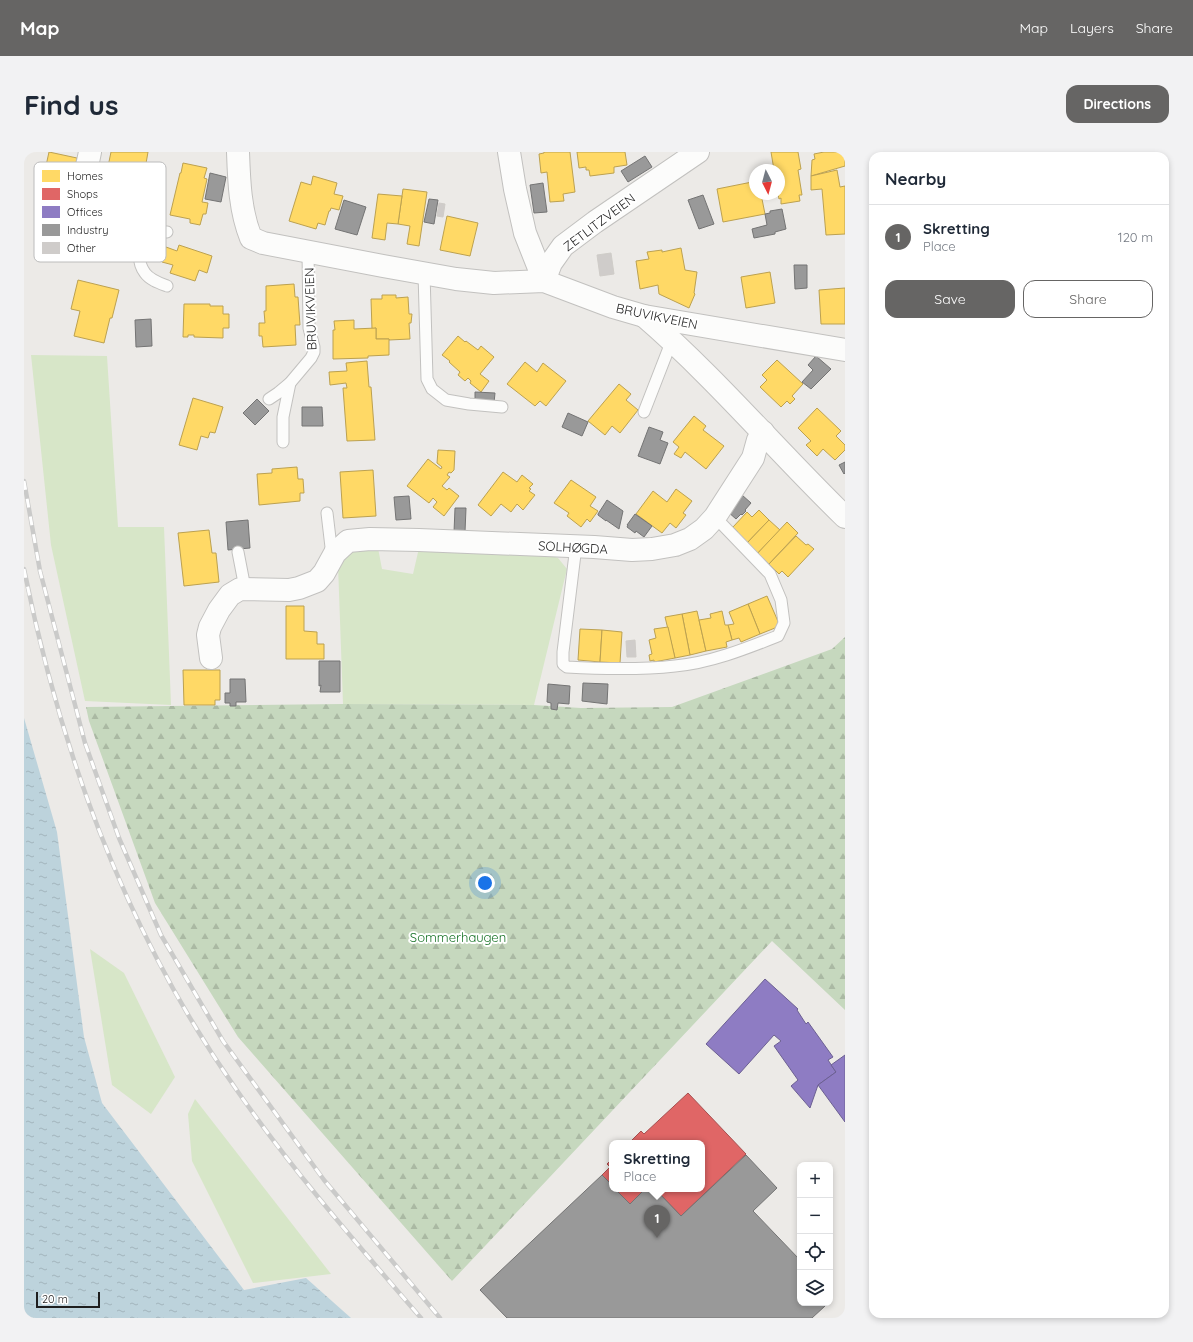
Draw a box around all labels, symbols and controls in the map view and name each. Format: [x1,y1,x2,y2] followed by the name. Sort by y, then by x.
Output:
[20,16,59,40] text: Map
[1019,19,1048,37] text: Map
[1070,19,1114,37] text: Layers
[1136,19,1173,37] text: Share
[1066,85,1169,123] button: Directions
[24,87,118,122] text: Find us
[34,162,166,262] legend
[749,164,785,200] north arrow
[885,168,946,189] text: Nearby
[67,169,103,183] text: Homes
[67,187,98,201] text: Shops
[560,190,638,254] street label: ZETLITZVEIEN
[67,205,103,219] text: Offices
[923,219,990,238] text: Skretting
[67,223,109,237] text: Industry
[895,229,901,245] text: 1
[1118,229,1153,245] text: 120 m
[923,238,956,254] text: Place
[67,241,97,255] text: Other
[301,267,319,351] street label: BRUVIKVEIEN
[885,280,1015,318] button: Save
[1023,280,1153,318] button: Share
[615,300,699,332] street label: BRUVIKVEIEN
[538,537,609,557] street label: SOLHØGDA
[475,873,495,893] your location
[410,929,506,945] park label: Sommerhaugen
[609,1140,705,1192] popup
[624,1149,690,1168] text: Skretting
[797,1162,833,1306] map controls
[797,1162,833,1198] button: +
[624,1168,656,1184] text: Place
[797,1198,833,1234] button: −
[644,1205,670,1238] pin: 1
[797,1234,833,1270] button: locate
[797,1270,833,1306] button: layers
[36,1290,100,1309] scale bar
[42,1292,68,1306] text: 20 m

